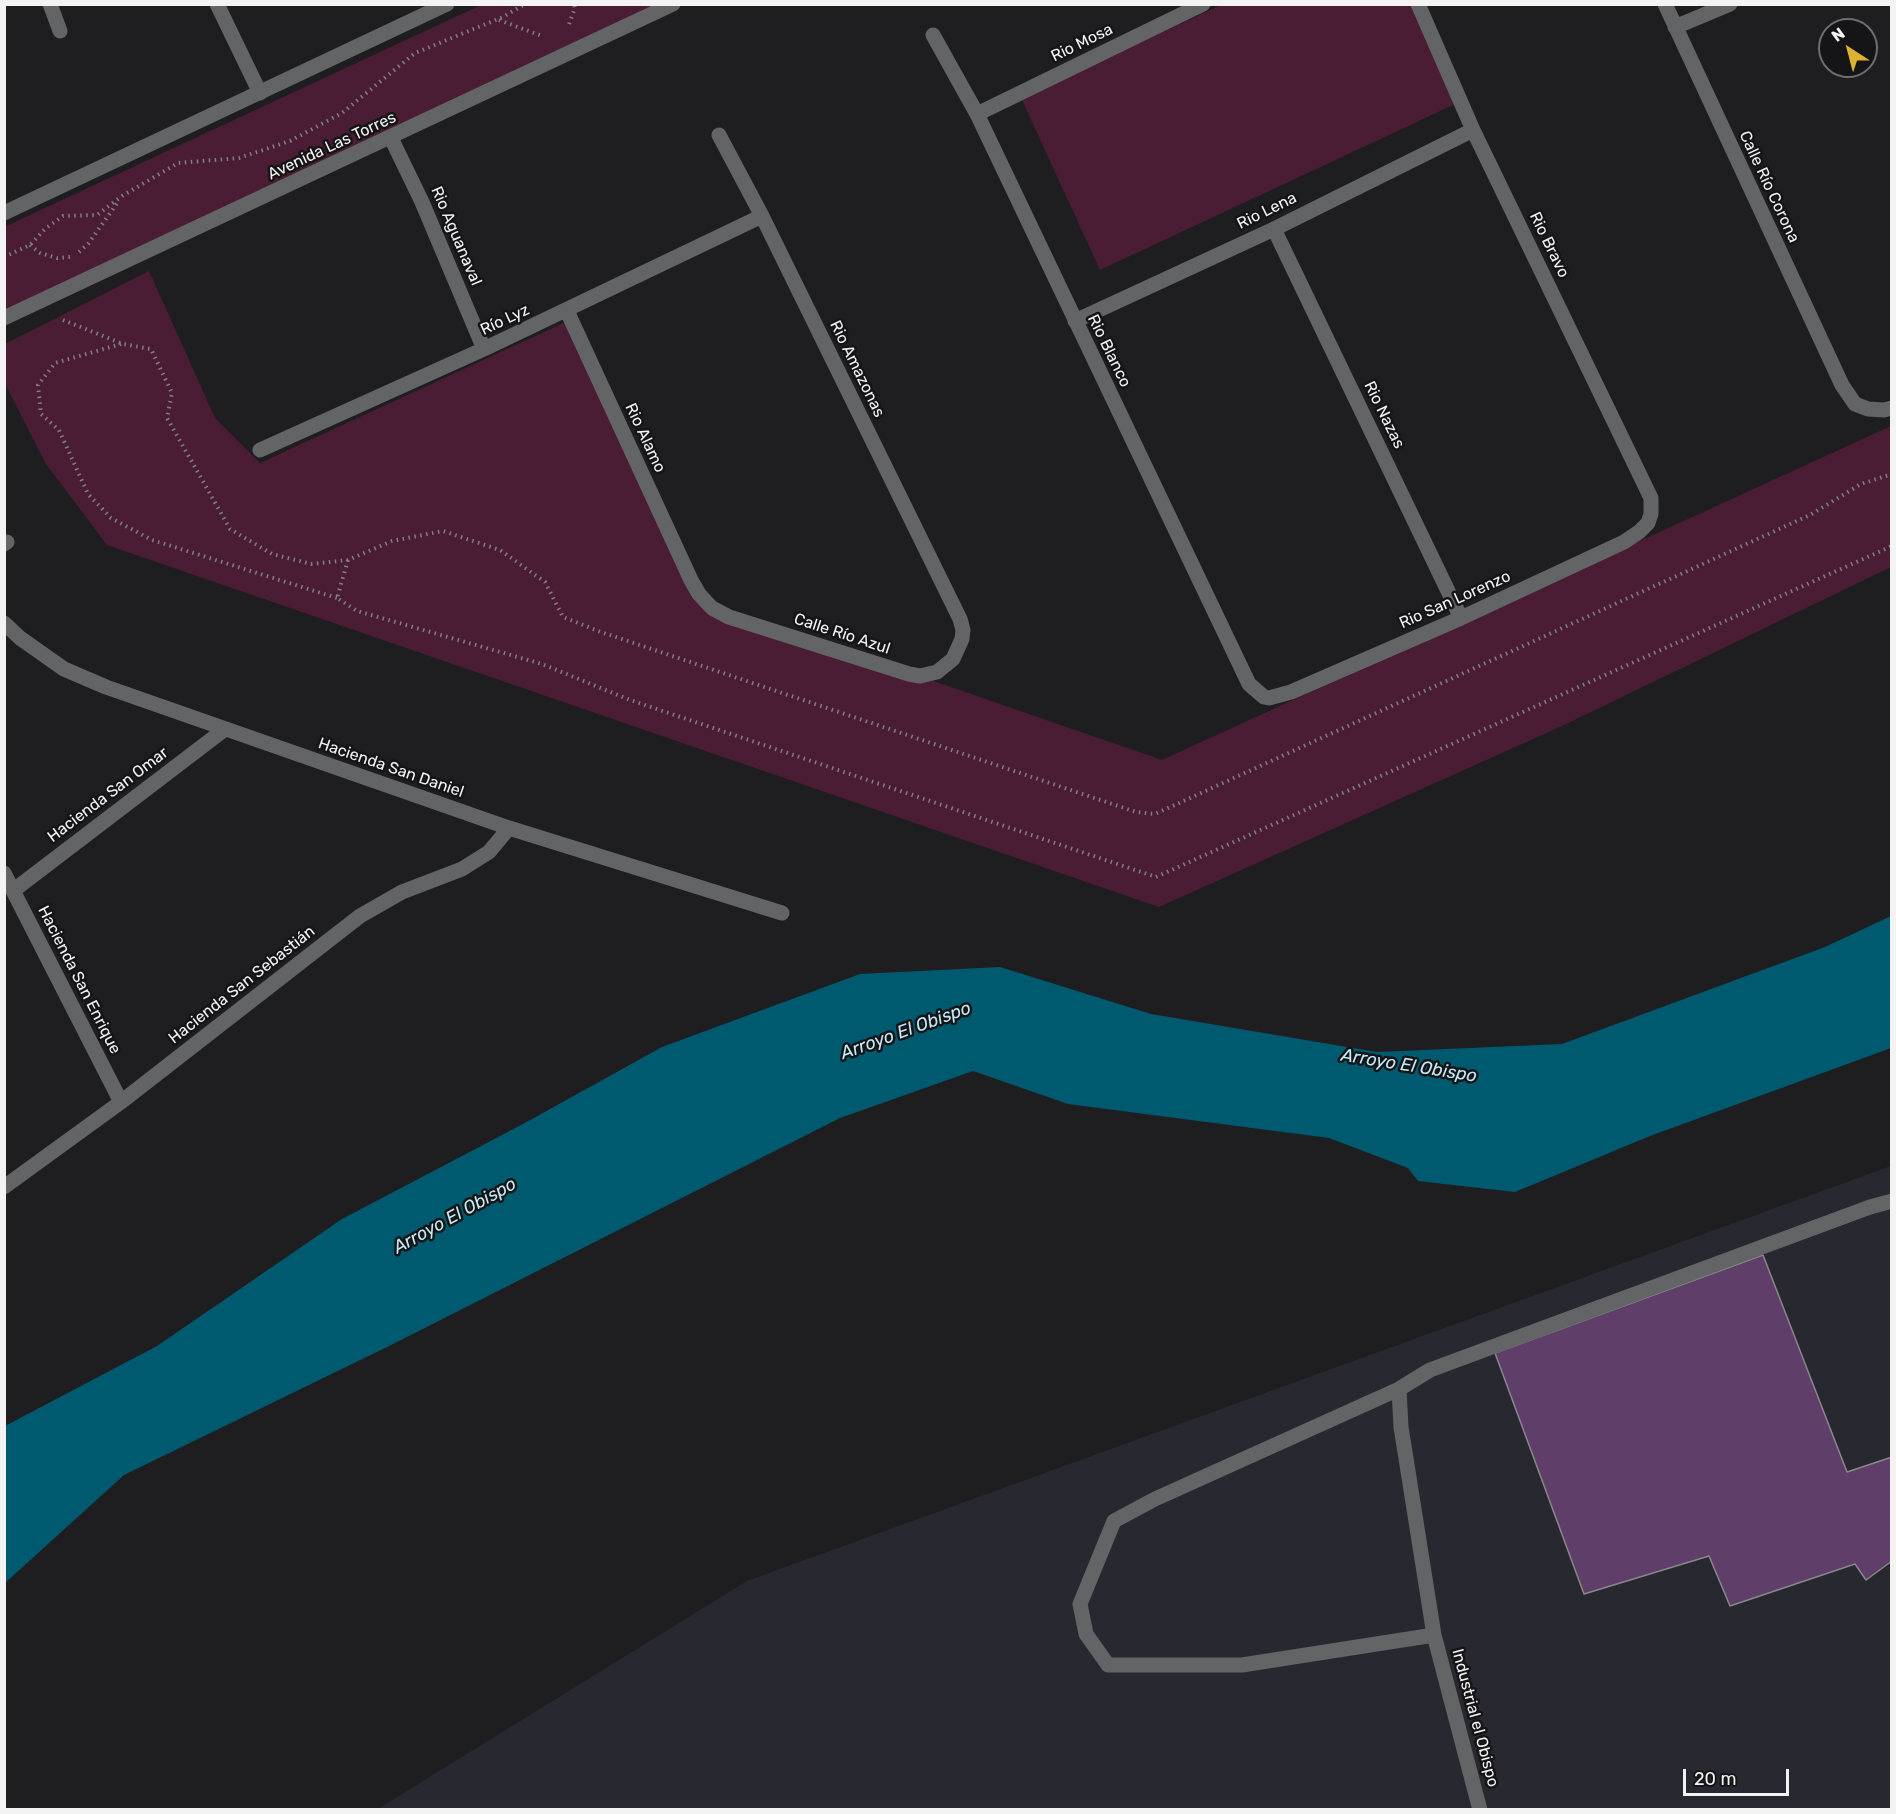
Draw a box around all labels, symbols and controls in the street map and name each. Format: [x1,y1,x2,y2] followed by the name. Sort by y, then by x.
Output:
[1818,18,1878,78] north arrow
[1048,20,1116,66] street label: Rio Mosa
[1828,24,1849,46] text: N
[265,108,399,184] street label: Avenida Las Torres
[1735,128,1803,246] street label: Calle Río Corona
[427,184,485,288] street label: Rio Aguanaval
[1234,188,1300,234] street label: Rio Lena
[1525,209,1573,281] street label: Rio Bravo
[477,300,533,340] street label: Río Lyz
[1083,311,1135,391] street label: Rio Blanco
[825,318,889,420] street label: Rio Amazonas
[1359,378,1409,452] street label: Rio Nazas
[621,400,669,476] street label: Rio Alamo
[1396,567,1514,633] street label: Rio San Lorenzo
[791,609,893,659] street label: Calle Río Azul
[316,734,466,802] street label: Hacienda San Daniel
[44,743,172,847] street label: Hacienda San Omar
[33,903,125,1057] street label: Hacienda San Enrique
[165,922,319,1048] street label: Hacienda San Sebastián
[838,997,974,1065] water label: Arroyo El Obispo
[1340,1045,1478,1087] water label: Arroyo El Obispo
[390,1173,520,1259] water label: Arroyo El Obispo
[1447,1647,1503,1789] street label: Industrial el Obispo
[1686,1757,1792,1795] scale bar
[1694,1768,1736,1790] text: 20 m

